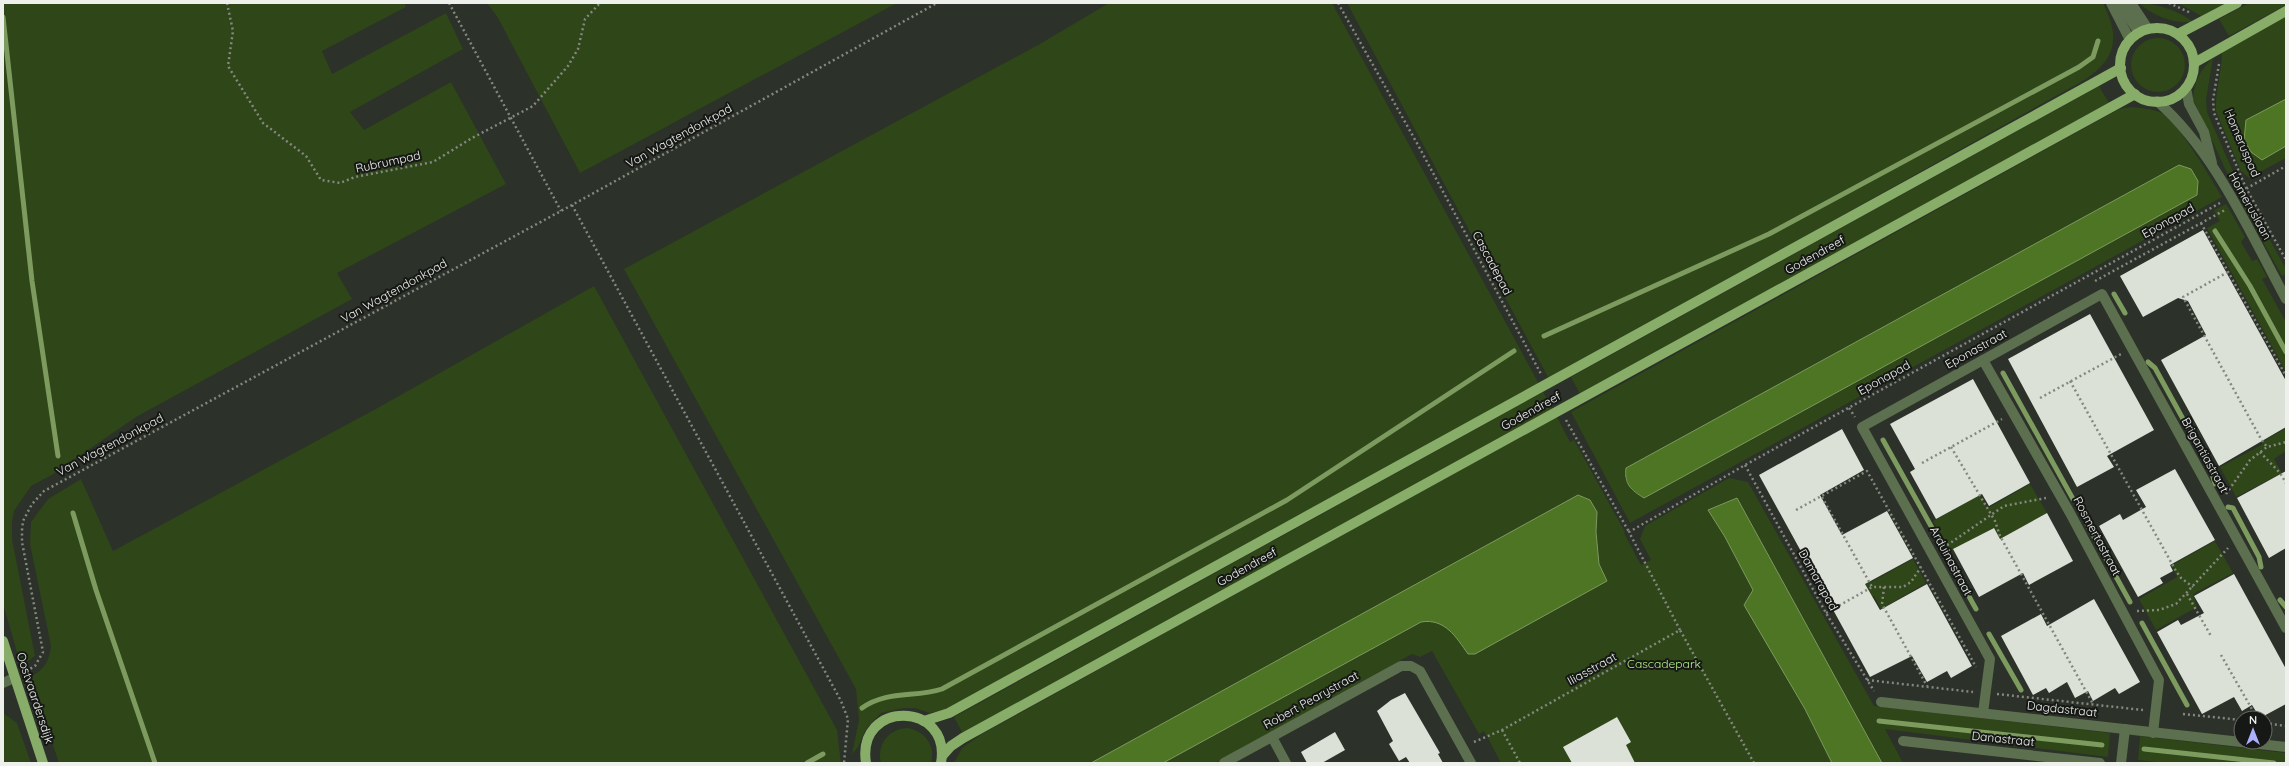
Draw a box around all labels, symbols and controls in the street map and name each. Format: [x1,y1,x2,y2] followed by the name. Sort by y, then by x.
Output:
[623,100,734,171] street label: Van Wagtendonkpad
[2221,106,2264,179] street label: Homeruspad
[354,147,422,176] street label: Rubrumpad
[2226,169,2275,242] street label: Homeruslaan
[2139,200,2196,241] street label: Eponapad
[1469,228,1516,297] street label: Cascadepad
[1782,232,1848,277] street label: Godendreef
[338,255,449,326] street label: Van Wagtendonkpad
[1942,325,2009,372] street label: Eponastraat
[1855,357,1912,398] street label: Eponapad
[1498,388,1564,433] street label: Godendreef
[54,410,166,479] street label: Van Wagtendonkpad
[2179,415,2232,495] street label: Brigantiastraat
[2070,494,2125,578] street label: Rosmertastraat
[1927,524,1976,598] street label: Arduinastraat
[1214,544,1280,589] street label: Godendreef
[1795,547,1841,613] street label: Damarapad
[1564,649,1619,688] street label: Iliasstraat
[14,650,57,746] street label: Oostvaardersdijk
[1627,656,1701,671] park label: Cascadepark
[1261,667,1361,732] street label: Robert Pearystraat
[2026,697,2098,720] street label: Dagdastraat
[2233,710,2273,750] north arrow
[2249,713,2257,727] text: N
[1971,728,2035,749] street label: Danastraat

